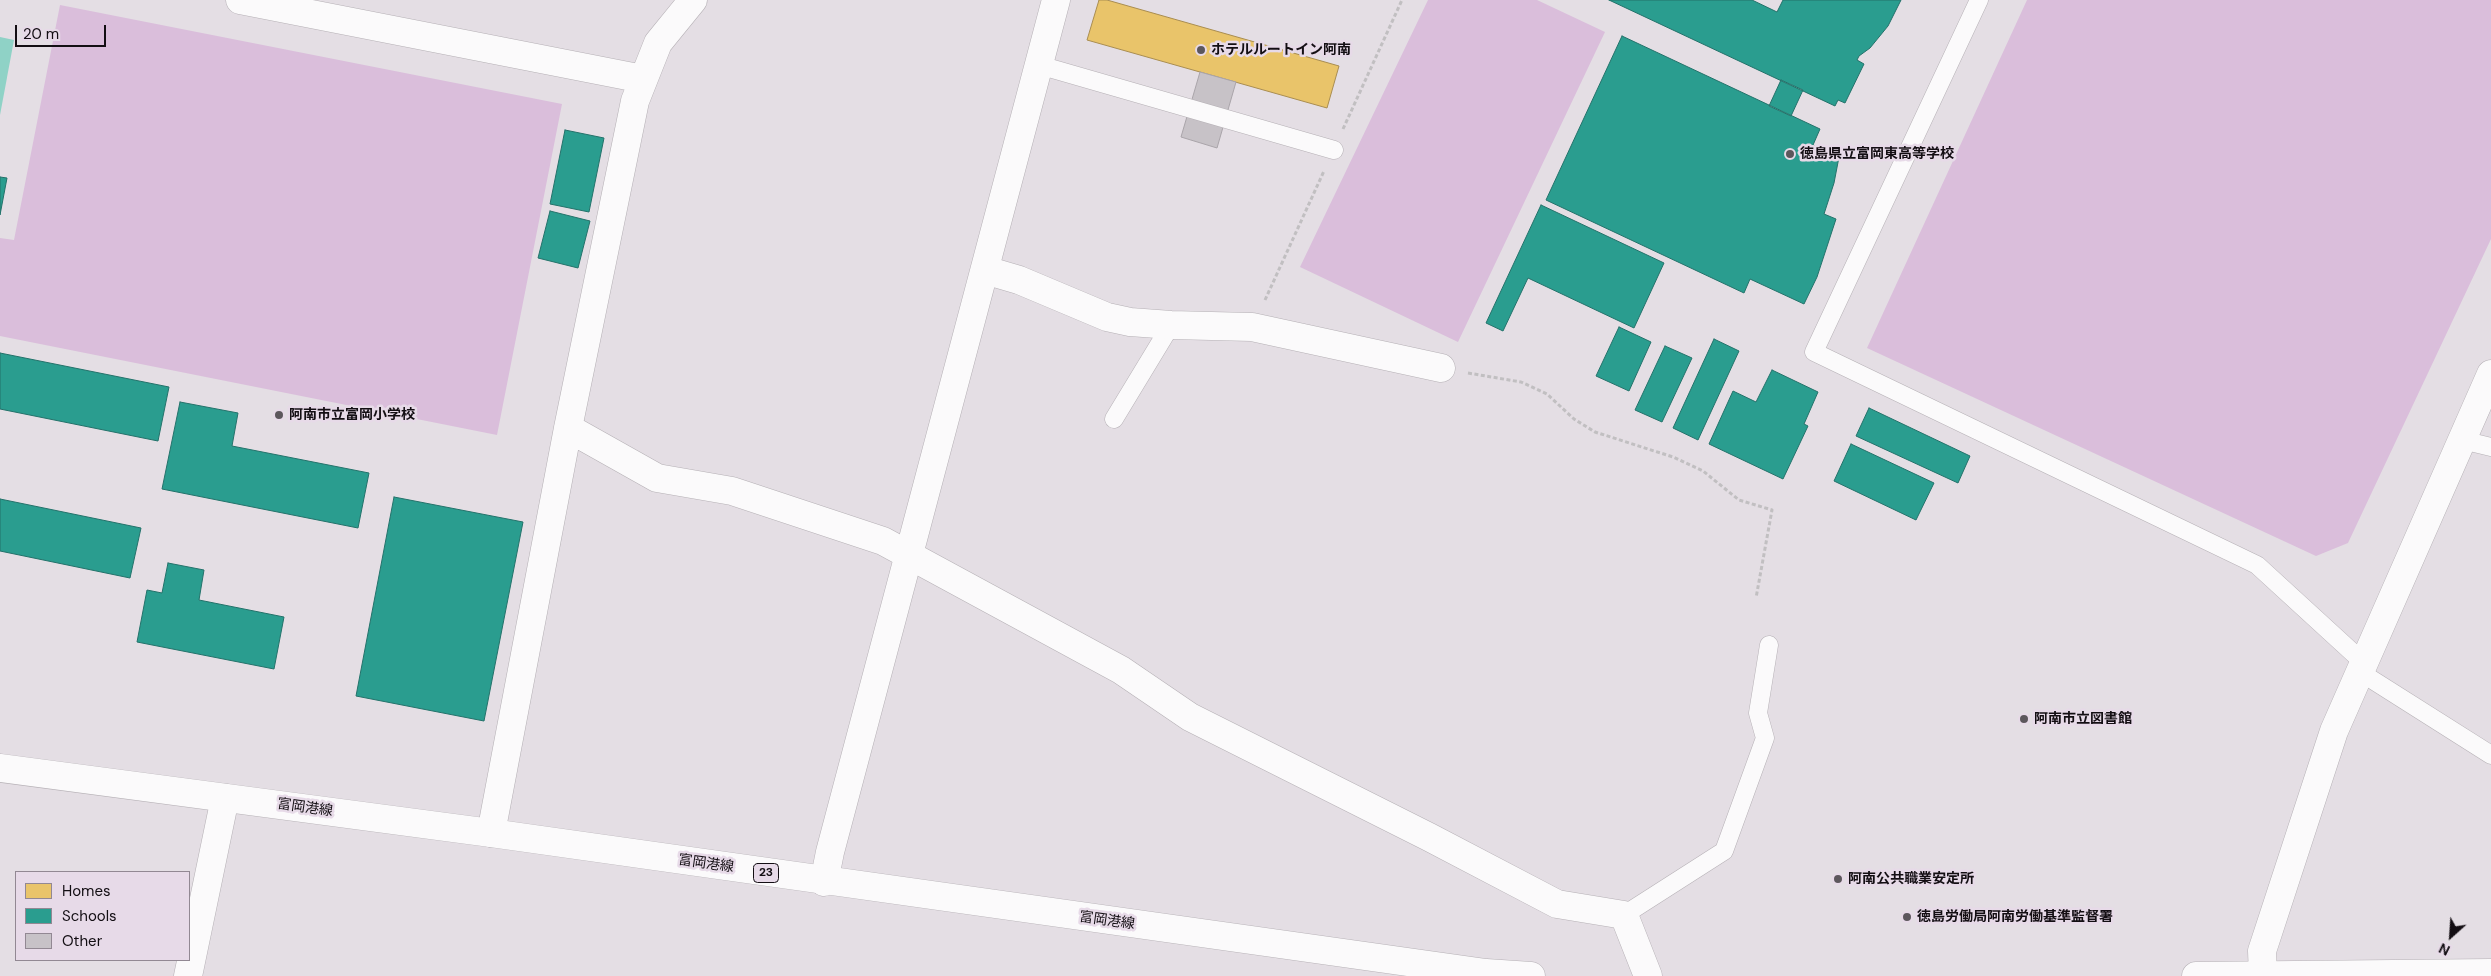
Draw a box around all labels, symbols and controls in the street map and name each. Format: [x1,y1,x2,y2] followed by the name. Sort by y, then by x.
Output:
[18,15,109,47] scale bar
[23,24,59,44] text: 20 m
[1211,42,1351,58] place label: ホテルルートイン阿南
[1195,44,1207,56] marker: ホテルルートイン阿南
[1800,146,1954,162] place label: 徳島県立富岡東高等学校
[1784,148,1796,160] marker: 徳島県立富岡東高等学校
[289,407,415,423] place label: 阿南市立富岡小学校
[273,409,285,421] marker: 阿南市立富岡小学校
[2034,711,2132,727] place label: 阿南市立図書館
[2018,713,2030,725] marker: 阿南市立図書館
[276,796,334,820] street label: 富岡港線
[677,852,735,876] street label: 富岡港線
[754,864,778,882] road number: 23
[15,871,190,961] legend
[1848,871,1974,887] place label: 阿南公共職業安定所
[1832,873,1844,885] marker: 阿南公共職業安定所
[62,881,111,901] text: Homes
[62,906,117,926] text: Schools
[1078,909,1136,933] street label: 富岡港線
[1917,909,2113,925] place label: 徳島労働局阿南労働基準監督署
[1901,911,1913,923] marker: 徳島労働局阿南労働基準監督署
[2426,911,2476,961] north arrow
[62,931,102,951] text: Other
[2436,939,2453,960] text: N

